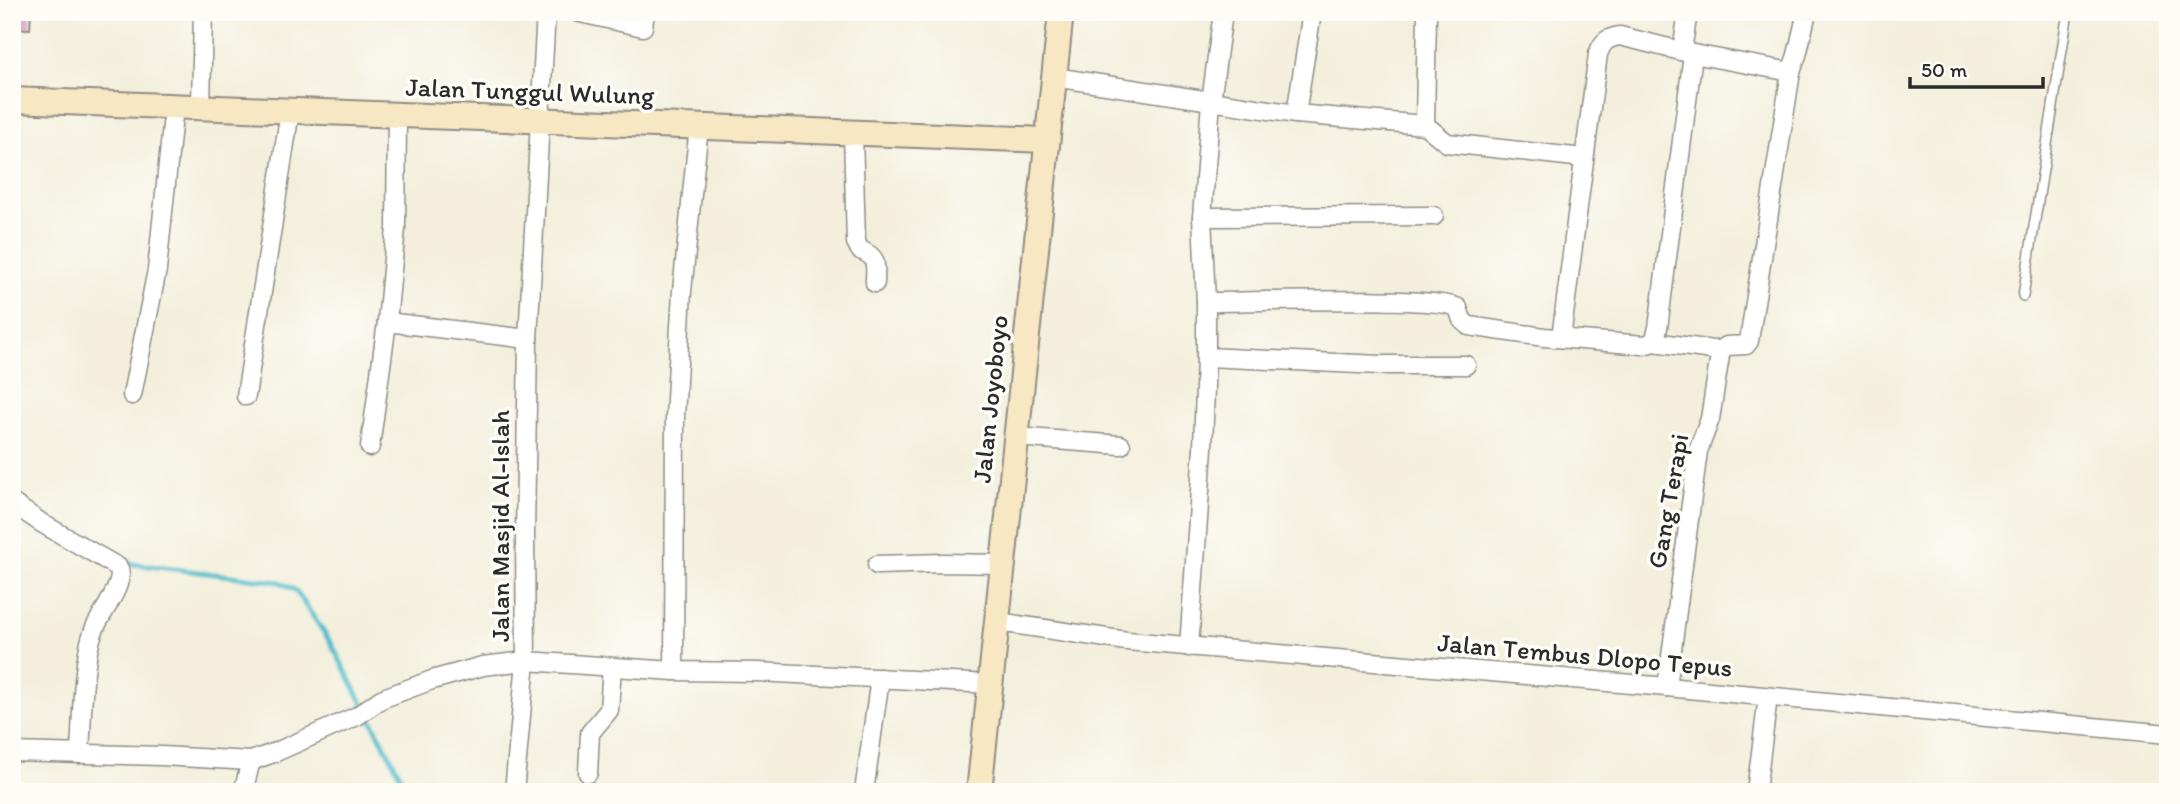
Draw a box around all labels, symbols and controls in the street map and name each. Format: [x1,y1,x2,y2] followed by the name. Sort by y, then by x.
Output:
[1910,46,2044,90] scale bar
[1921,57,1968,82] text: 50 m
[405,71,656,111] street label: Jalan Tunggul Wulung
[965,314,1015,484] street label: Jalan Joyoboyo
[484,410,516,642] street label: Jalan Masjid Al-Islah
[1640,431,1696,571] street label: Gang Terapi
[1436,626,1734,684] street label: Jalan Tembus Dlopo Tepus

